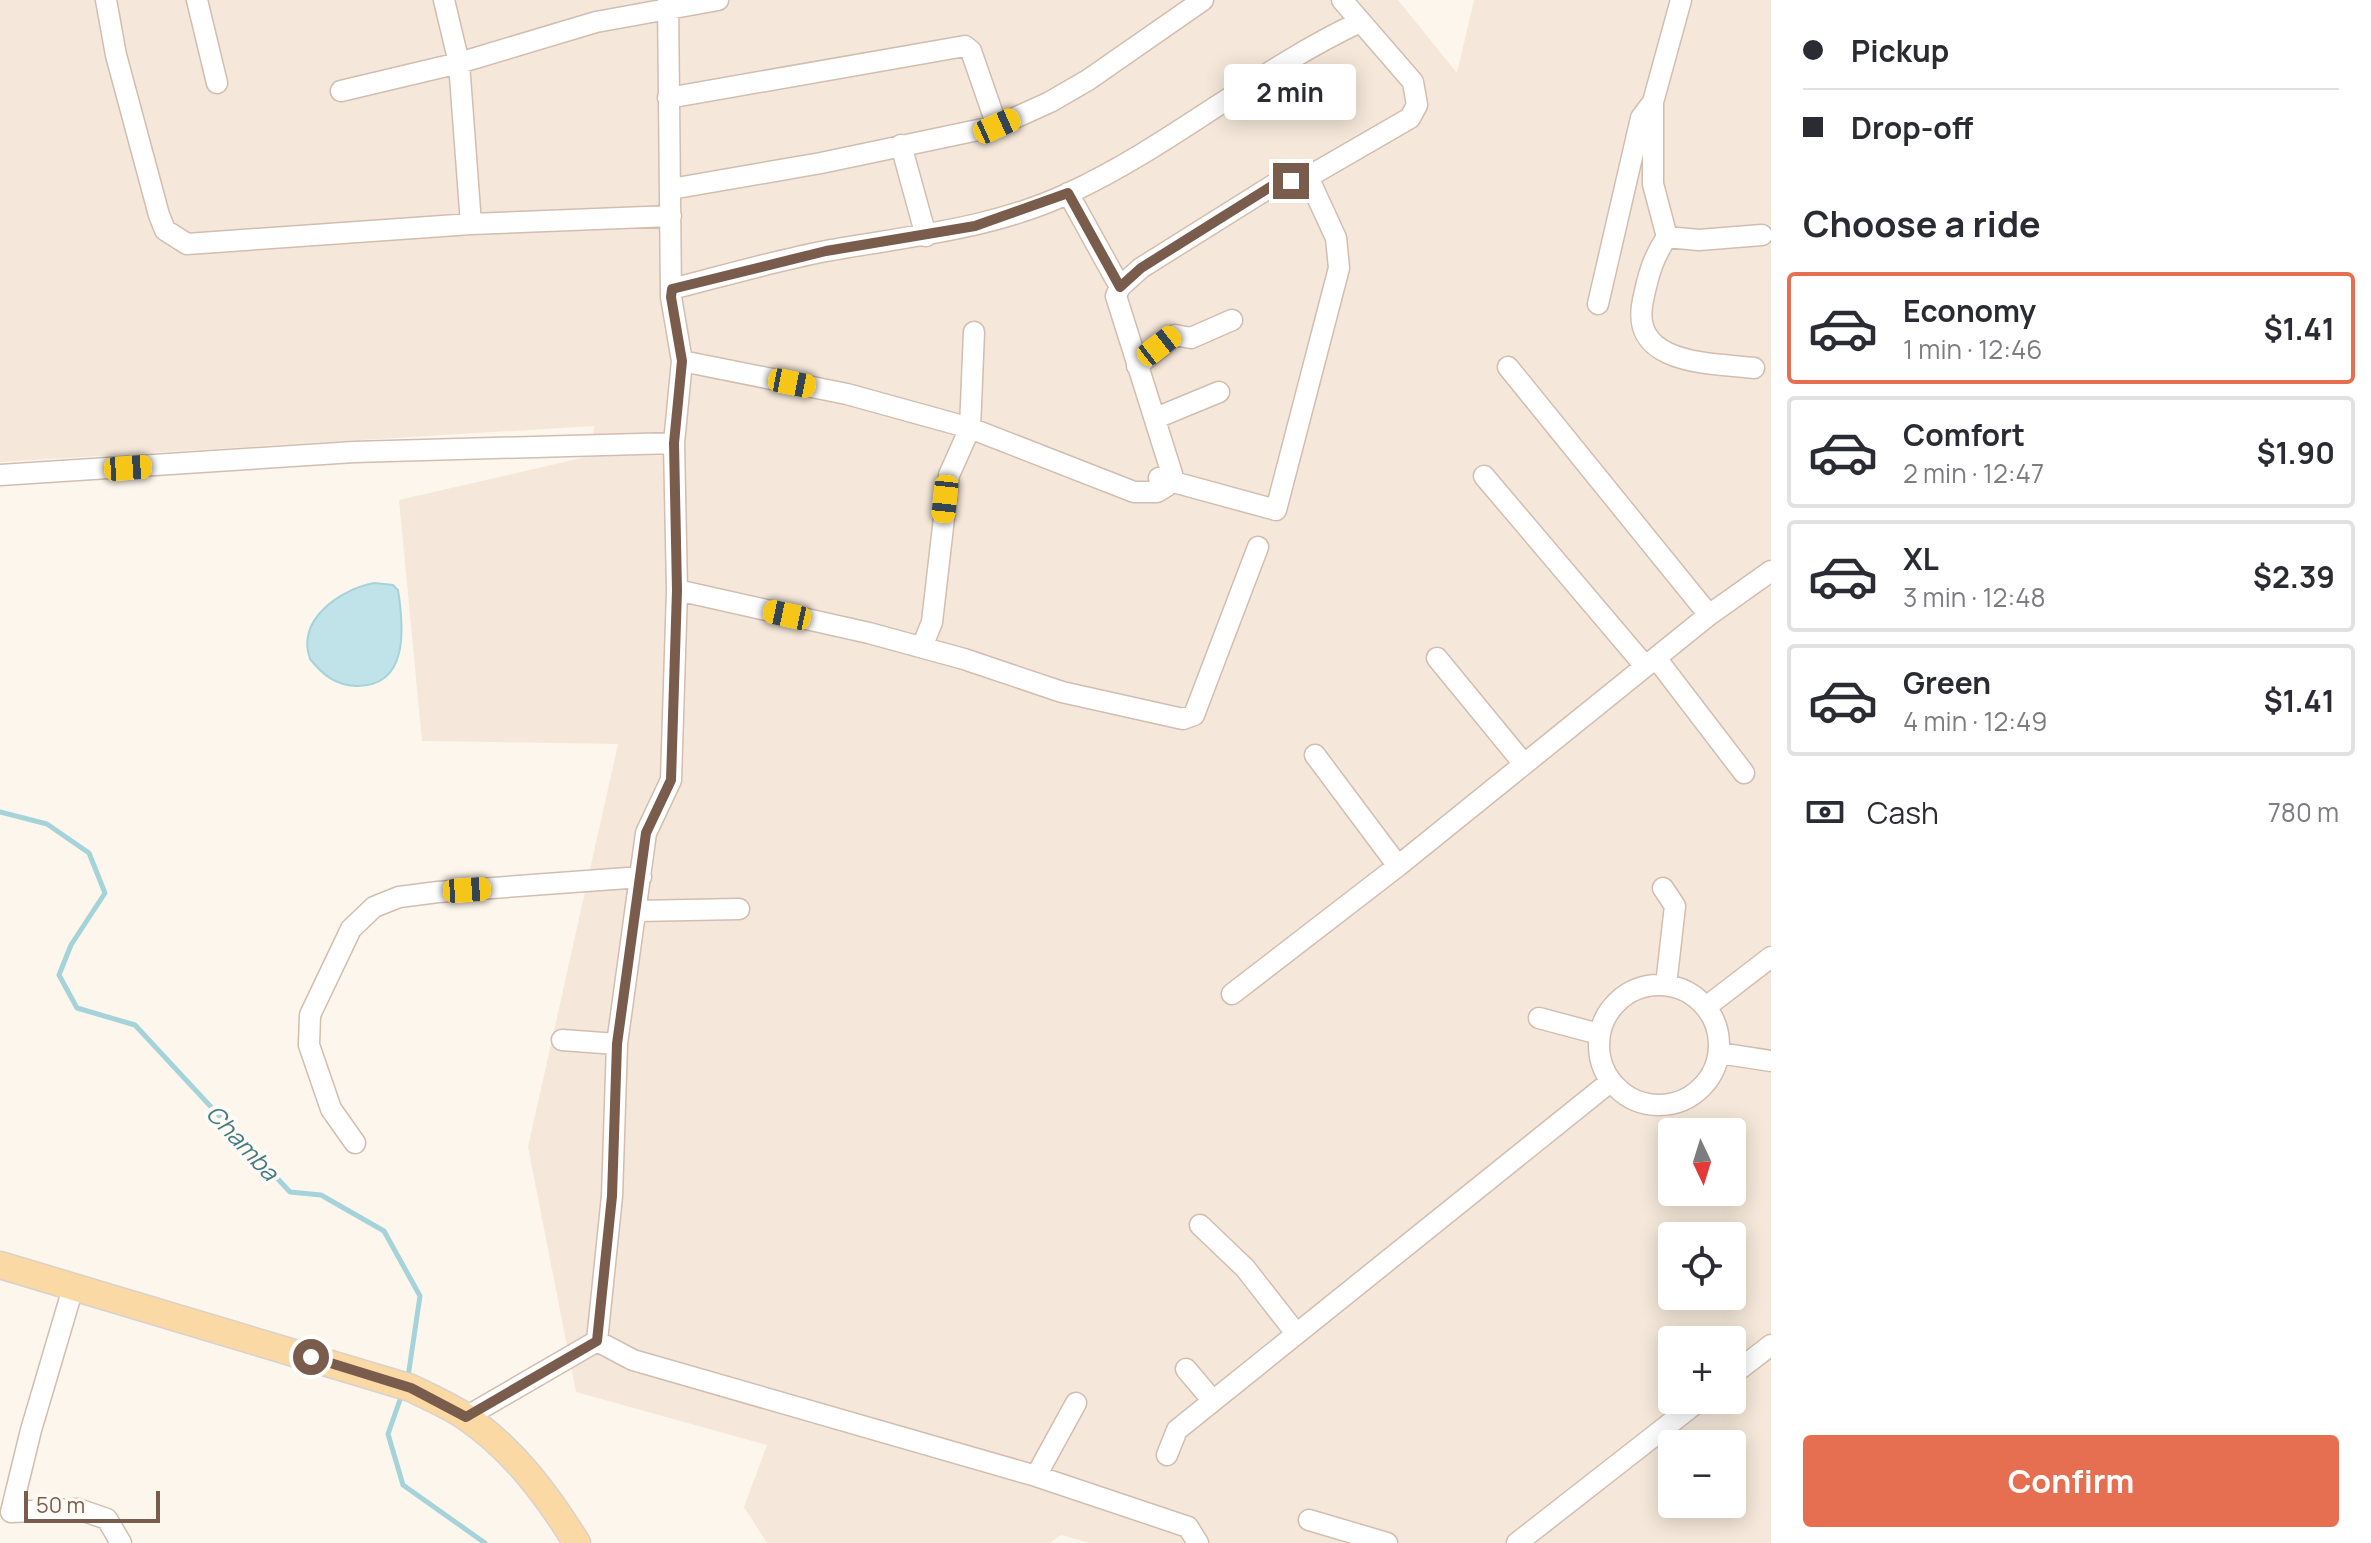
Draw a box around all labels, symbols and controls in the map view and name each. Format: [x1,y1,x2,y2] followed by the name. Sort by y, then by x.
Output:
[1851,30,1949,71] text: Pickup
[1225,65,1357,121] callout: 2 min
[1256,74,1324,110] text: 2 min
[970,105,1024,147] car
[1851,107,1973,148] text: Drop-off
[1273,163,1309,199] route end
[1803,199,2041,248] text: Choose a ride
[1903,290,2036,331] text: Economy
[1807,292,1879,364] icon: car
[2264,308,2335,349] text: $1.41
[1133,322,1185,370] car
[1903,331,2042,367] text: 1 min · 12:46
[766,367,818,399] car
[1903,414,2025,455] text: Comfort
[1807,416,1879,488] icon: car
[2257,432,2335,473] text: $1.90
[103,454,153,482] car
[1903,455,2044,491] text: 2 min · 12:47
[931,474,959,524] car
[1903,538,1939,579] text: XL
[1807,540,1879,612] icon: car
[2253,556,2335,597] text: $2.39
[1903,579,2046,615] text: 3 min · 12:48
[761,598,813,632] car
[1903,662,1991,703] text: Green
[1807,664,1879,736] icon: car
[2264,680,2335,721] text: $1.41
[1903,703,2047,739] text: 4 min · 12:49
[1803,790,1847,834] icon: cash
[1867,792,1939,833] text: Cash
[2268,794,2339,830] text: 780 m
[442,876,492,904] car
[199,1097,288,1188] water label: Chamba
[1658,1118,1746,1206] north arrow
[1658,1118,1746,1518] map controls
[1658,1222,1746,1310] button: locate
[1658,1326,1746,1414] button: +
[293,1339,329,1375] route start
[1658,1430,1746,1518] button: −
[1803,1435,2339,1527] button: Confirm
[24,1487,160,1523] scale bar
[36,1490,85,1520] text: 50 m

